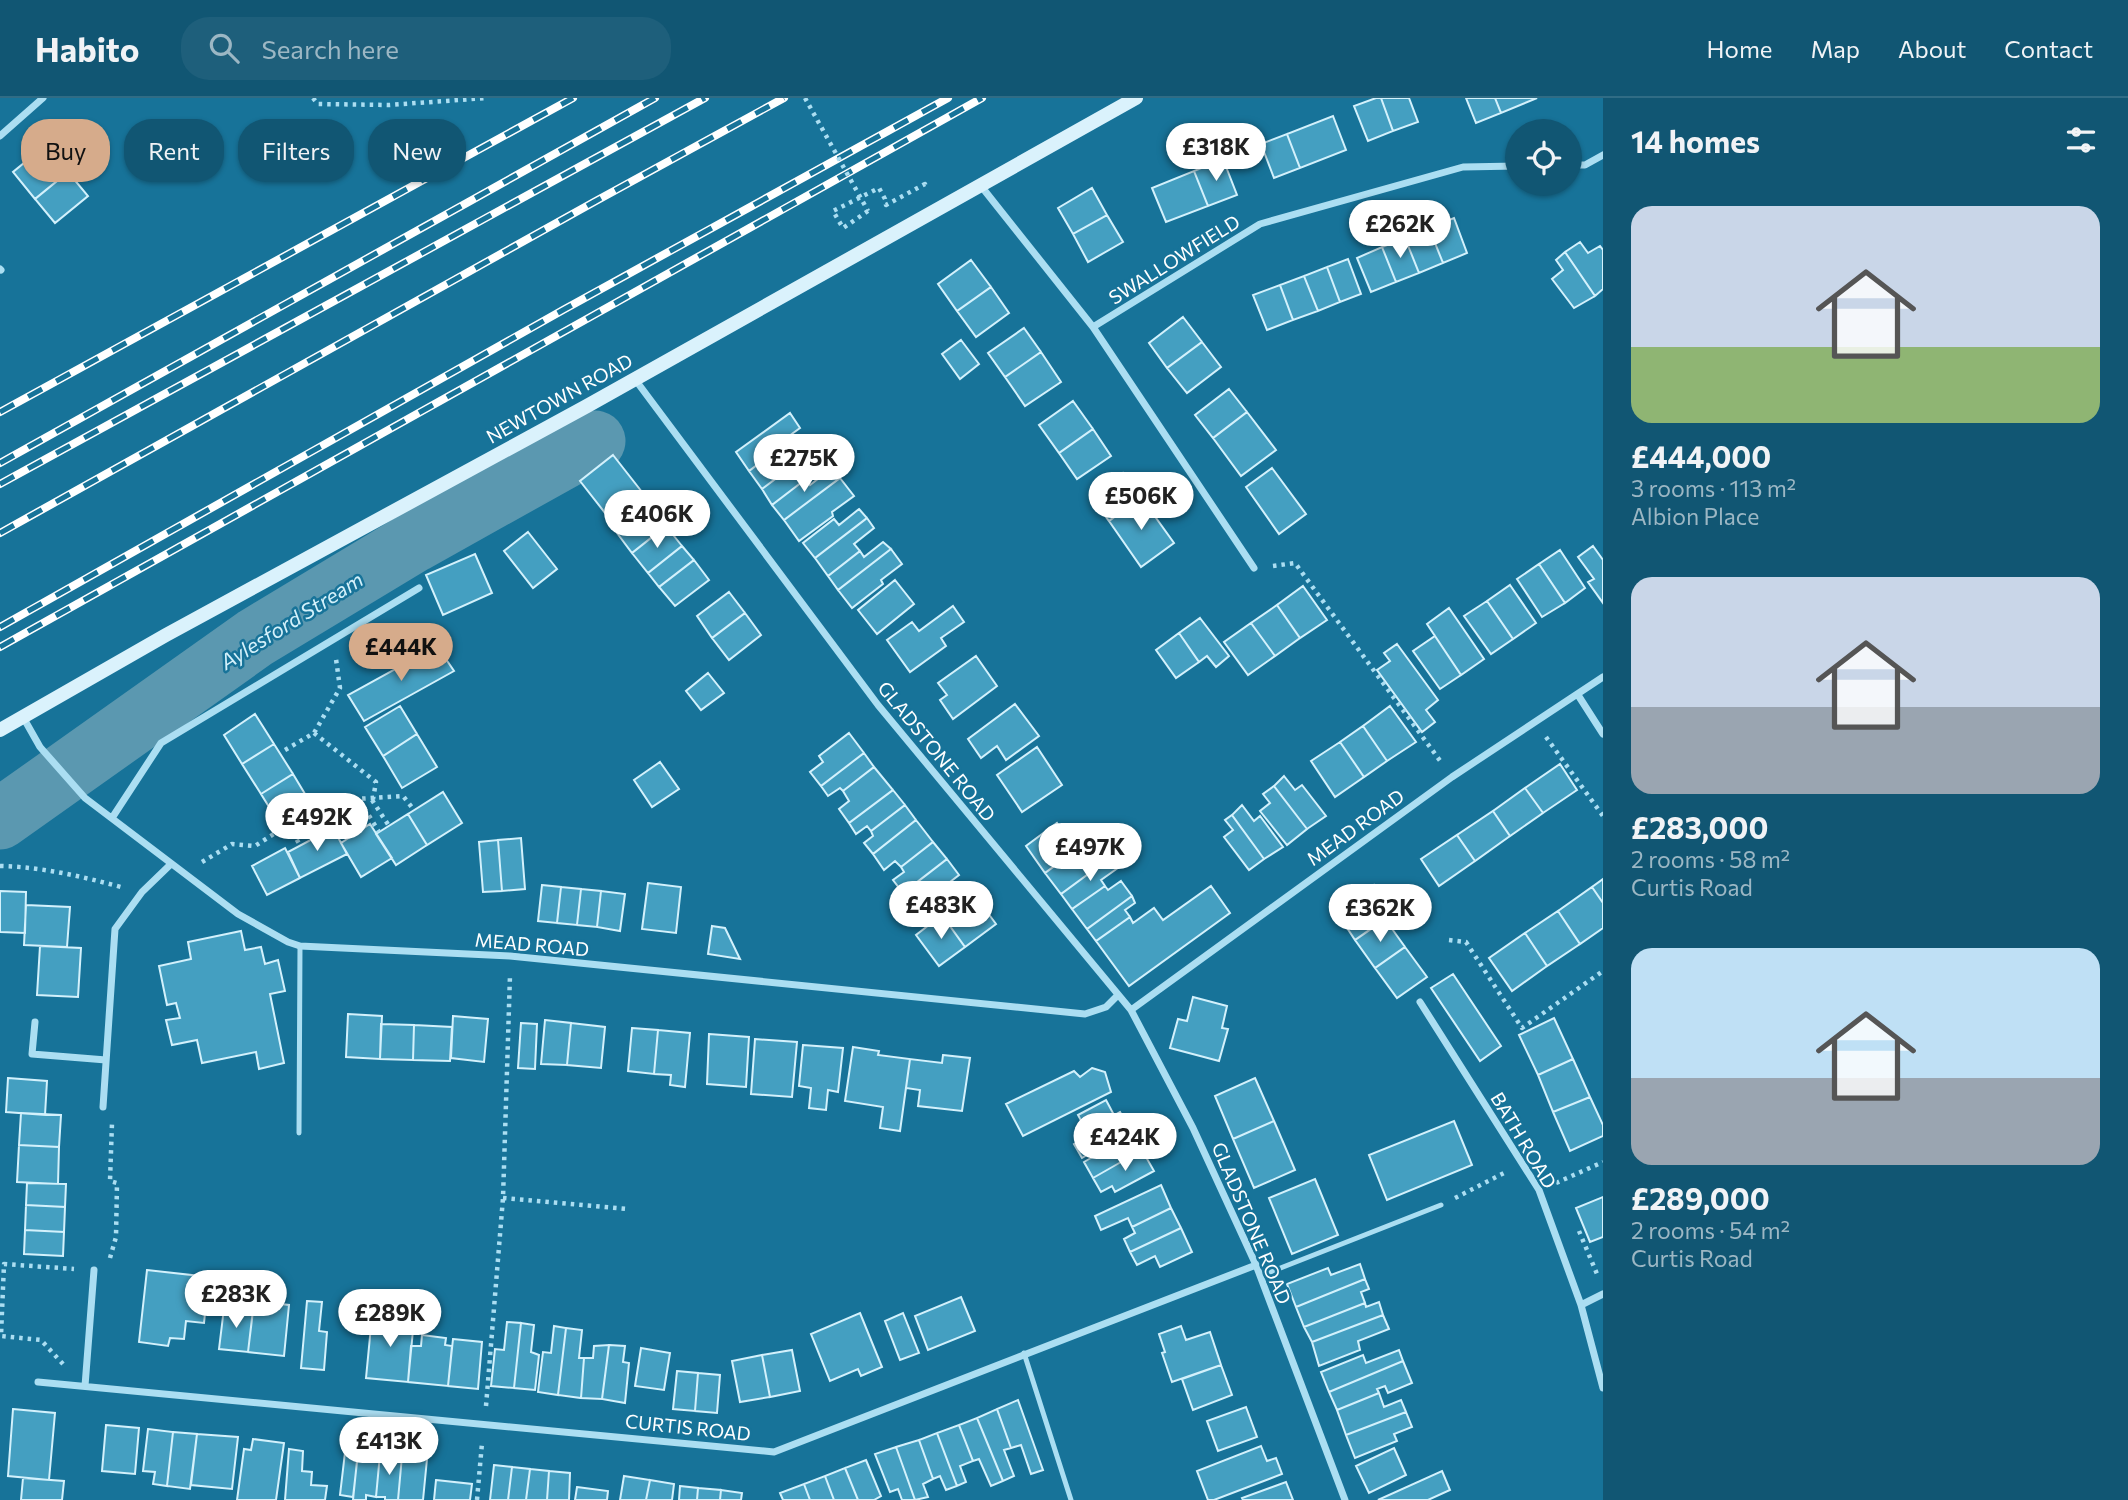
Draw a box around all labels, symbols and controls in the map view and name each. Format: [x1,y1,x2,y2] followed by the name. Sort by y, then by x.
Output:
[181,17,671,80] search box
[35,28,139,69] text: Habito
[205,29,243,67] icon: search
[261,33,399,64] text: Search here
[1707,34,1773,63] text: Home
[1811,34,1860,63] text: Map
[1898,34,1966,63] text: About
[2004,34,2093,63] text: Contact
[21,119,110,182] chip: Buy
[124,119,224,182] chip: Rent
[238,119,354,182] chip: Filters
[368,119,466,182] chip: New
[1505,119,1582,196] map controls
[1505,119,1582,196] button: locate
[2062,121,2100,159] icon: filters
[1631,122,1760,159] text: 14 homes
[1167,123,1265,183] pin: £318K
[1182,132,1250,160] text: £318K
[1351,200,1449,260] pin: £262K
[1104,209,1244,309] street label: SWALLOWFIELD
[1365,209,1435,237] text: £262K
[1803,251,1929,377] icon: home
[482,348,636,448] street label: NEWTOWN ROAD
[755,434,853,494] pin: £275K
[1631,437,1771,474] text: £444,000
[770,443,838,471] text: £275K
[1092,472,1190,532] pin: £506K
[1631,474,1796,502] text: 3 rooms · 113 m²
[1105,481,1177,509] text: £506K
[608,490,706,550] pin: £406K
[620,499,694,527] text: £406K
[1631,502,1759,530] text: Albion Place
[214,566,367,675] water label: Aylesford Stream
[1803,622,1929,748] icon: home
[352,624,450,683] pin: £444K
[365,632,437,660] text: £444K
[873,676,1001,826] street label: GLADSTONE ROAD
[1302,784,1408,870] street label: MEAD ROAD
[268,794,366,853] pin: £492K
[281,802,353,830] text: £492K
[1631,808,1768,845] text: £283,000
[1041,824,1139,883] pin: £497K
[1055,832,1125,860] text: £497K
[1631,845,1790,873] text: 2 rooms · 58 m²
[1631,873,1753,901] text: Curtis Road
[892,882,990,941] pin: £483K
[1331,884,1429,944] pin: £362K
[905,890,977,918] text: £483K
[1345,893,1415,921] text: £362K
[474,928,590,960] street label: MEAD ROAD
[1803,993,1929,1119] icon: home
[1486,1088,1562,1192] street label: BATH ROAD
[1076,1114,1174,1173] pin: £424K
[1090,1122,1160,1150] text: £424K
[1207,1139,1297,1307] street label: GLADSTONE ROAD
[1631,1179,1770,1216] text: £289,000
[1631,1216,1790,1244] text: 2 rooms · 54 m²
[1631,1244,1753,1272] text: Curtis Road
[187,1270,285,1330] pin: £283K
[201,1279,271,1307] text: £283K
[341,1290,439,1349] pin: £289K
[354,1298,426,1326] text: £289K
[624,1409,752,1445] street label: CURTIS ROAD
[340,1418,438,1477] pin: £413K
[355,1426,423,1454] text: £413K

